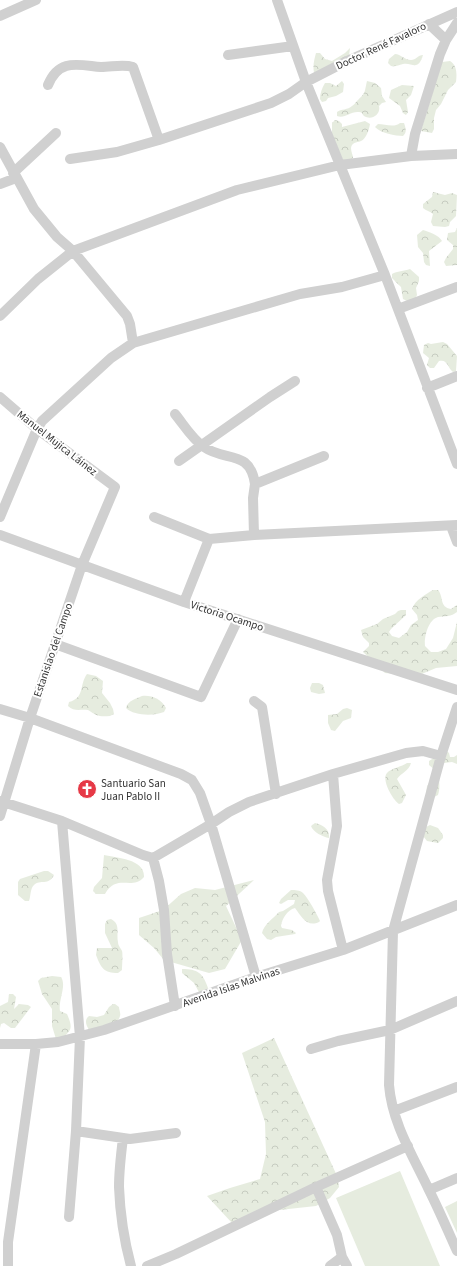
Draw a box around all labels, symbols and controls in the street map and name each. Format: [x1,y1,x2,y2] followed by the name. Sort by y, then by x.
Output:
[333,18,429,73] street label: Doctor René Favaloro
[14,407,100,479] street label: Manuel Mujica Láinez
[189,597,265,635] street label: Victoria Ocampo
[30,601,76,699] street label: Estanislao del Campo
[101,776,166,804] place label: Santuario San Juan Pablo II
[76,778,98,800] church icon: Santuario San Juan Pablo II
[180,963,282,1011] street label: Avenida Islas Malvinas

